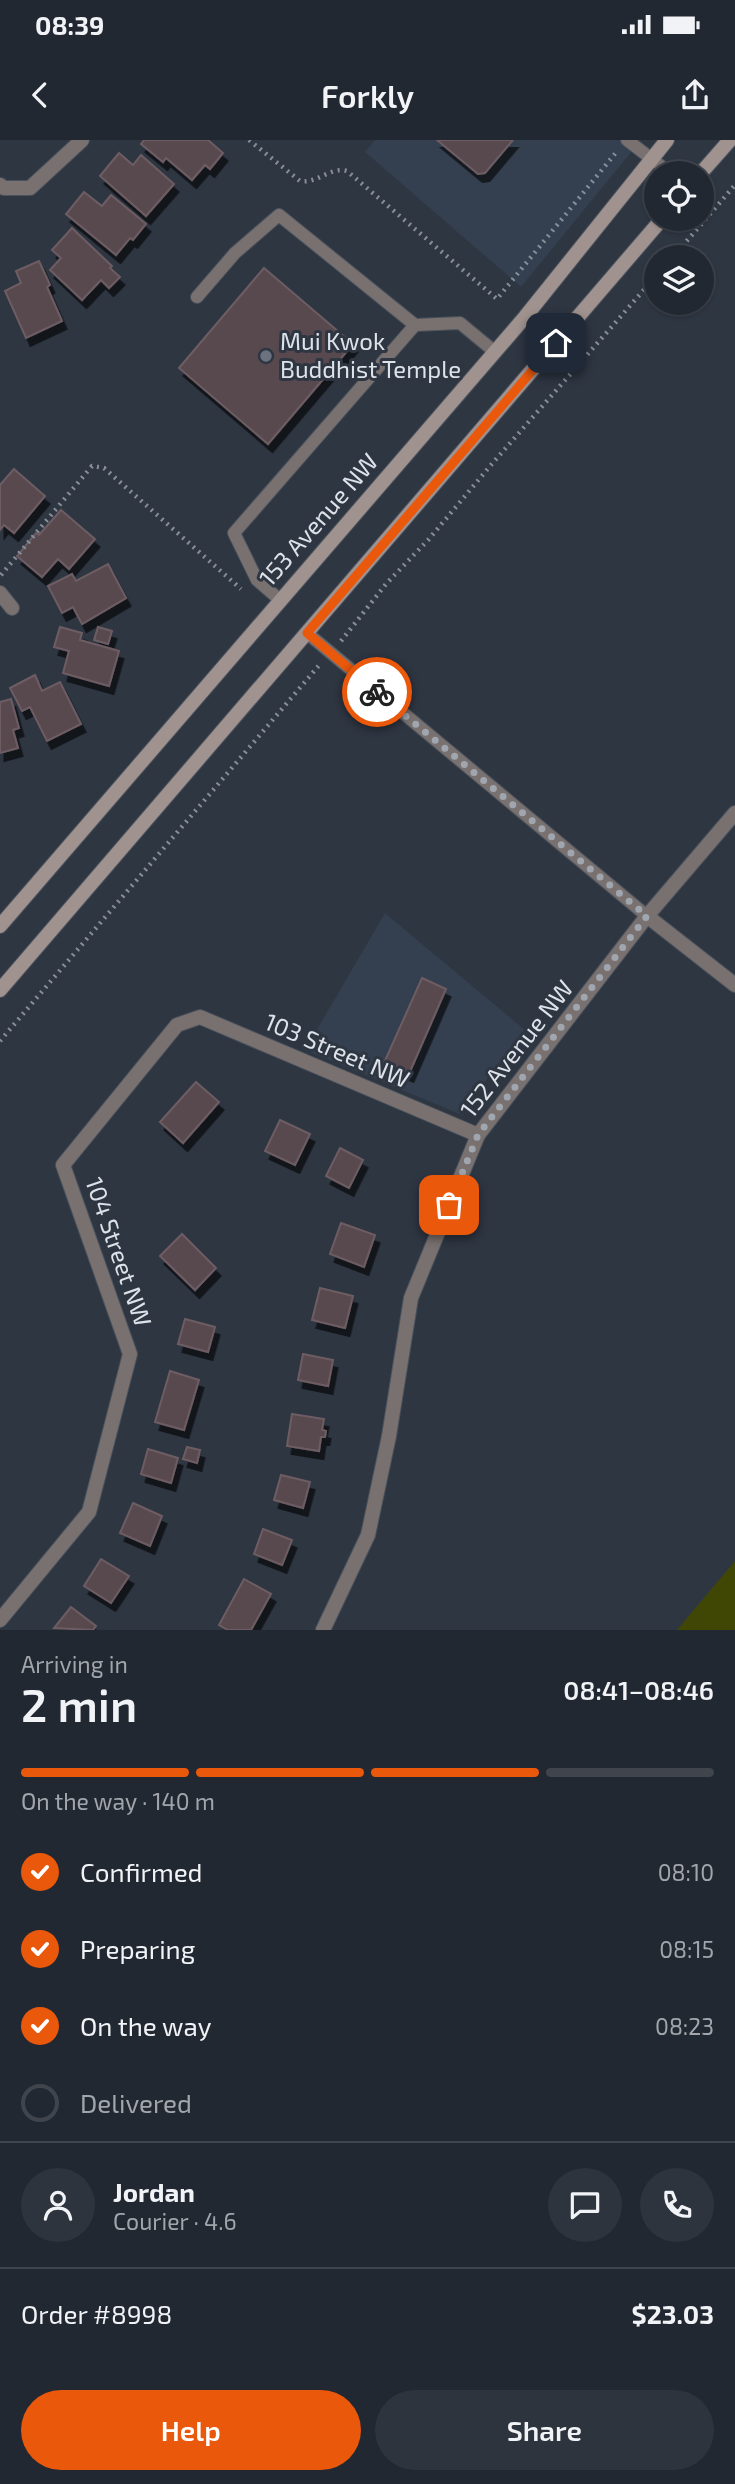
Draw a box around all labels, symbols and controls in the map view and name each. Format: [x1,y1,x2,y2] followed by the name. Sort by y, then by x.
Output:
[35,9,104,40] text: 08:39
[21,76,59,114] icon: back
[321,76,414,114] text: Forkly
[676,76,714,114] icon: share
[644,161,714,315] map controls
[644,161,714,231] button: locate
[644,245,714,315] button: layers
[526,313,586,373] pin
[537,324,575,362] icon: home
[280,326,461,383] place label: Mui Kwok Buddhist Temple
[258,348,274,364] marker: Mui Kwok Buddhist Temple
[252,447,383,591] street label: 153 Avenue NW
[342,657,412,727] courier
[358,673,396,711] icon: bike
[453,974,579,1122] street label: 152 Avenue NW
[261,1006,415,1093] street label: 103 Street NW
[80,1173,159,1330] street label: 104 Street NW
[419,1175,479,1235] pin
[430,1186,468,1224] icon: bag
[21,1650,128,1678] text: Arriving in
[563,1674,714,1705] text: 08:41–08:46
[21,1676,137,1731] text: 2 min
[21,1787,215,1815] text: On the way · 140 m
[21,1853,59,1891] icon: check
[80,1856,203,1887] text: Confirmed
[658,1858,714,1886] text: 08:10
[21,1930,59,1968] icon: check
[80,1933,195,1964] text: Preparing
[659,1935,714,1963] text: 08:15
[21,2007,59,2045] icon: check
[80,2010,211,2041] text: On the way
[655,2012,714,2040] text: 08:23
[80,2087,192,2118] text: Delivered
[21,2168,95,2242] button: person
[548,2168,622,2242] button: chat
[640,2168,714,2242] button: phone
[113,2176,195,2207] text: Jordan
[113,2207,237,2235] text: Courier · 4.6
[21,2298,172,2329] text: Order #8998
[632,2298,714,2329] text: $23.03
[21,2390,361,2470] button: Help
[375,2390,714,2470] button: Share

